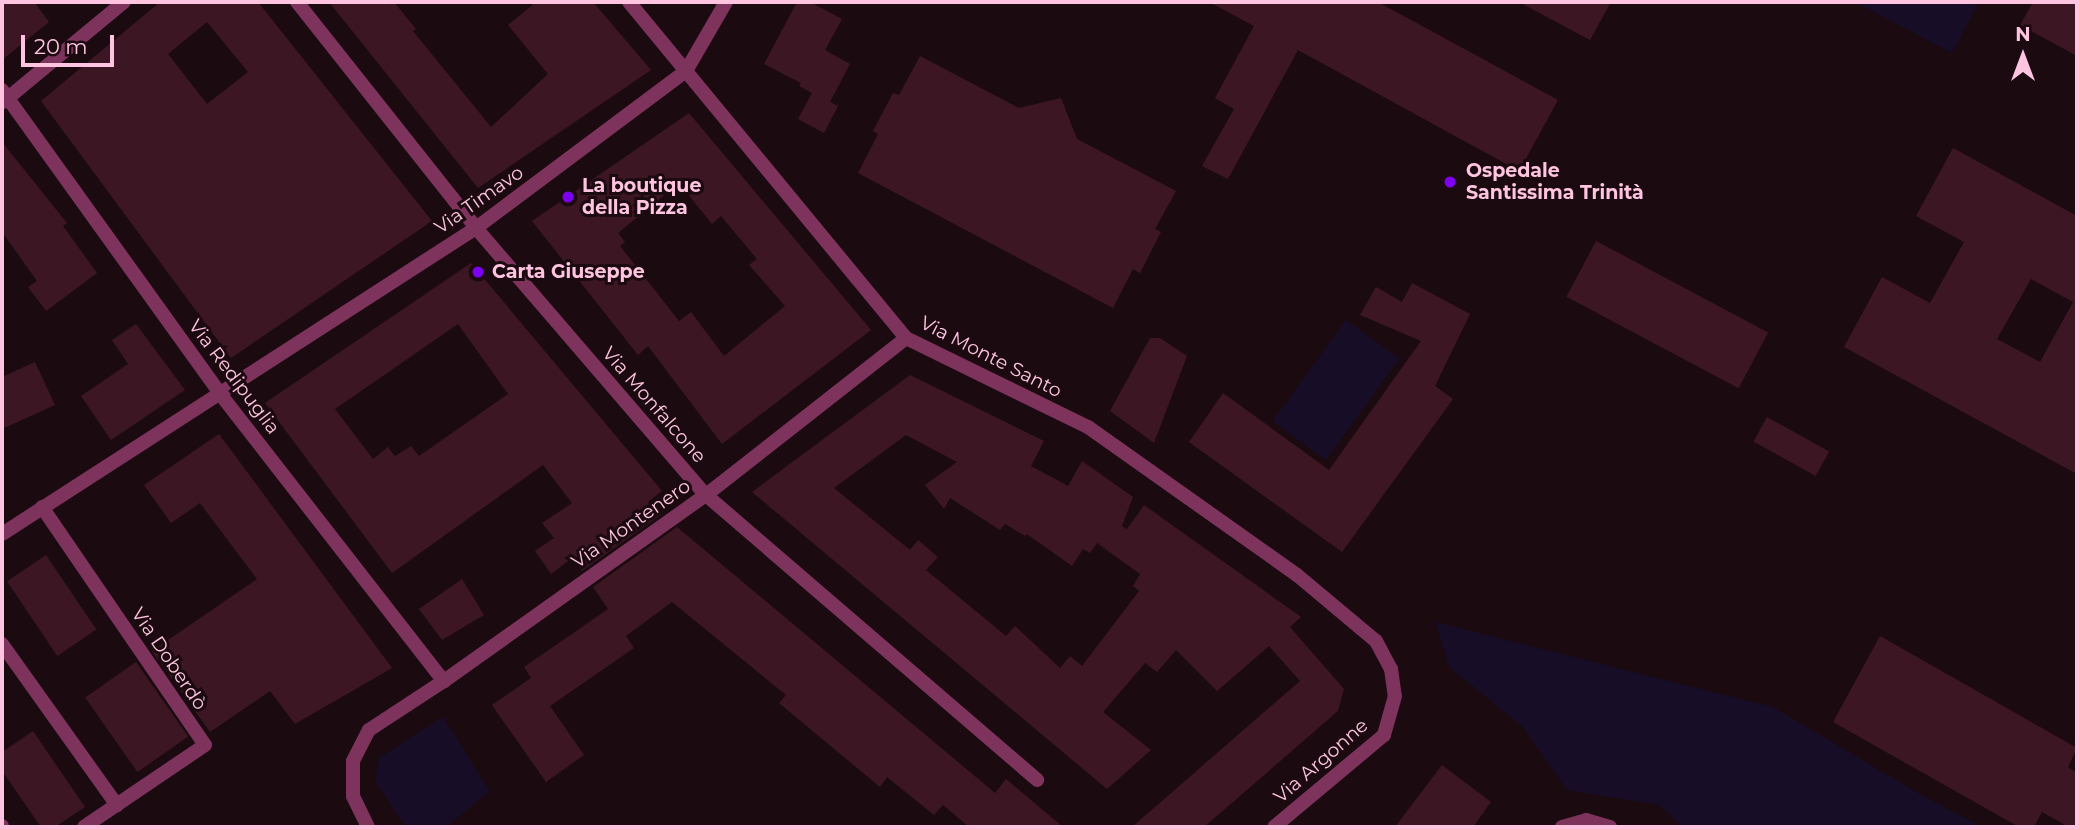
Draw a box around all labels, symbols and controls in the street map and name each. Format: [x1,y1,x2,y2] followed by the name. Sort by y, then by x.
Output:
[24,21,117,65] scale bar
[1988,21,2058,91] north arrow
[2015,23,2031,46] text: N
[34,34,88,59] text: 20 m
[1466,160,1644,204] place label: Ospedale Santissima Trinità
[430,161,528,239] street label: Via Timavo
[1440,172,1460,192] marker: Ospedale Santissima Trinità
[582,175,701,219] place label: La boutique della Pizza
[560,189,576,205] marker: La boutique della Pizza
[492,261,645,283] place label: Carta Giuseppe
[470,264,486,280] marker: Carta Giuseppe
[916,311,1066,403] street label: Via Monte Santo
[184,315,284,439] street label: Via Redipuglia
[597,342,711,468] street label: Via Monfalcone
[567,475,695,573] street label: Via Montenero
[126,604,212,714] street label: Via Doberdò
[1269,714,1373,808] street label: Via Argonne

